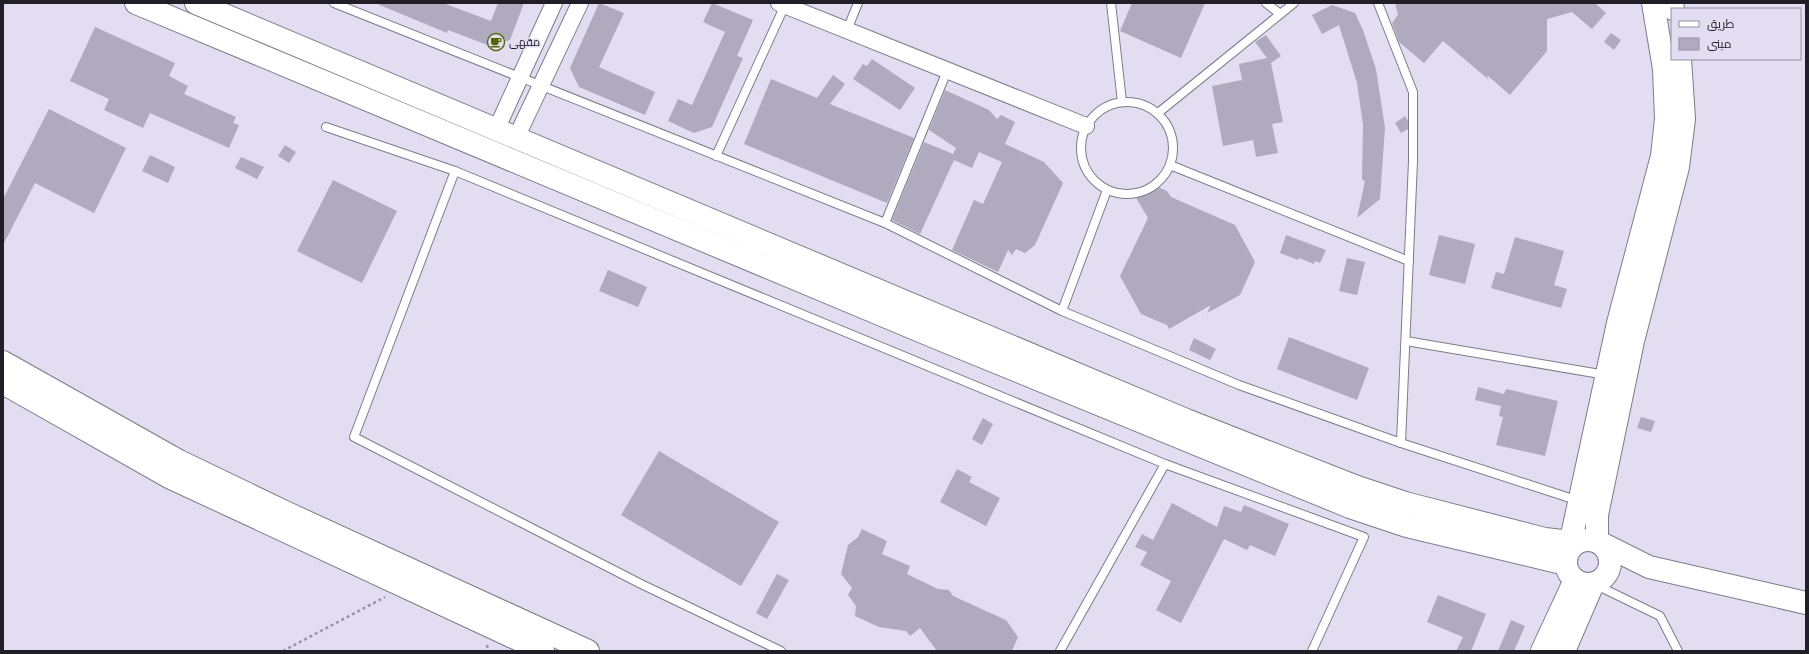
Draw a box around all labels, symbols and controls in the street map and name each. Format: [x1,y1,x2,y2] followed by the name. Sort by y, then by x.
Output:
[1671,8,1801,60] legend
[1707,17,1735,31] text: طريق
[486,32,506,52] cafe icon: مقهى
[509,36,540,49] place label: مقهى
[1707,37,1732,51] text: مبنى

